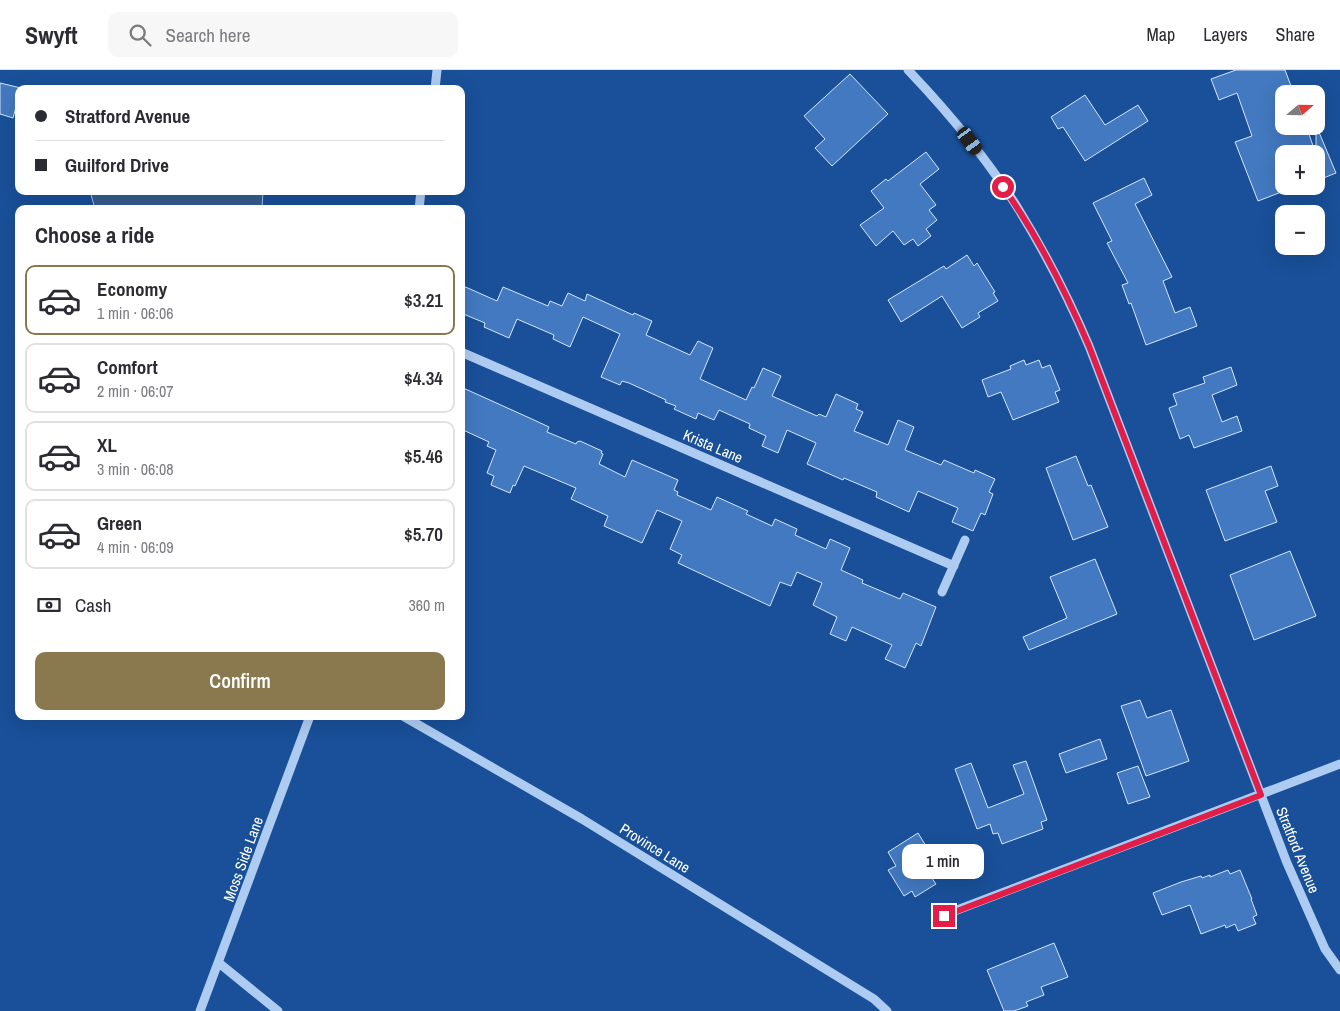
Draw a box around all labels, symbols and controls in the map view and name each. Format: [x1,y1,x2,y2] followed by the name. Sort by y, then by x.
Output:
[108,12,458,57] search box
[25,19,78,51] text: Swyft
[126,21,154,49] icon: search
[166,22,250,48] text: Search here
[1147,22,1175,47] text: Map
[1203,22,1248,47] text: Layers
[1276,22,1315,47] text: Share
[1275,85,1325,135] north arrow
[1275,85,1325,255] map controls
[65,103,190,129] text: Stratford Avenue
[955,124,984,158] car
[1275,145,1325,195] button: +
[65,152,169,178] text: Guilford Drive
[992,176,1014,198] route start
[1275,205,1325,255] button: −
[35,220,154,250] text: Choose a ride
[97,276,167,302] text: Economy
[37,278,82,323] icon: car
[404,287,443,313] text: $3.21
[97,302,174,324] text: 1 min · 06:06
[97,354,158,380] text: Comfort
[37,356,82,401] icon: car
[404,365,443,391] text: $4.34
[97,380,174,402] text: 2 min · 06:07
[680,424,746,468] street label: Krista Lane
[97,432,117,458] text: XL
[37,434,82,479] icon: car
[404,443,443,469] text: $5.46
[97,458,174,480] text: 3 min · 06:08
[97,510,142,536] text: Green
[37,512,82,557] icon: car
[404,521,443,547] text: $5.70
[97,536,174,558] text: 4 min · 06:09
[35,591,63,619] icon: cash
[75,592,111,618] text: Cash
[409,594,445,616] text: 360 m
[35,652,445,710] button: Confirm
[1271,804,1325,896] street label: Stratford Avenue
[218,813,268,904] street label: Moss Side Lane
[616,818,694,878] street label: Province Lane
[903,844,985,878] callout: 1 min
[926,850,960,872] text: 1 min
[933,905,955,927] route end

